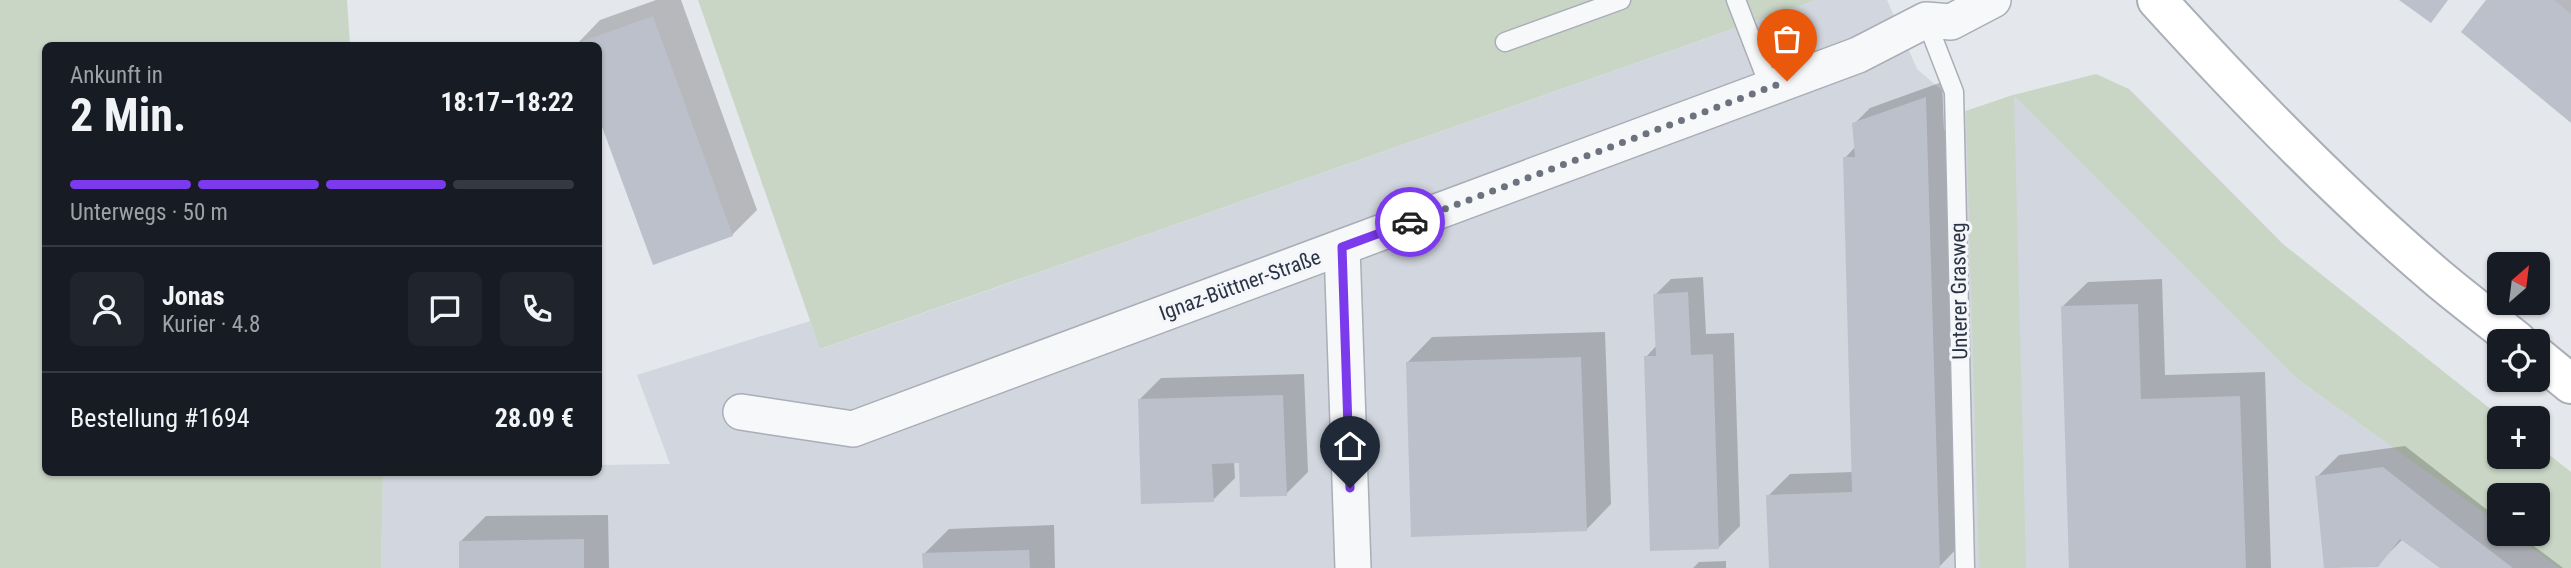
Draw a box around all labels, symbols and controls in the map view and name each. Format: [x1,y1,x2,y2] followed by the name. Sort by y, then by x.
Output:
[1757,9,1817,81] pin
[1768,20,1806,58] icon: bag
[70,62,163,89] text: Ankunft in
[440,87,574,117] text: 18:17–18:22
[70,88,186,142] text: 2 Min.
[1375,187,1445,257] courier
[70,199,228,226] text: Unterwegs · 50 m
[1391,203,1429,241] icon: car
[1946,222,1972,360] street label: Unterer Grasweg
[1156,245,1324,325] street label: Ignaz-Büttner-Straße
[2487,252,2550,315] north arrow
[2487,252,2550,546] map controls
[70,272,144,346] button: person
[408,272,482,346] button: chat
[500,272,574,346] button: phone
[162,281,225,311] text: Jonas
[162,311,260,338] text: Kurier · 4.8
[2487,329,2550,392] button: locate
[70,403,250,433] text: Bestellung #1694
[495,403,574,433] text: 28.09 €
[2487,406,2550,469] button: +
[1320,416,1380,488] pin
[1331,427,1369,465] icon: home
[2487,483,2550,546] button: −

